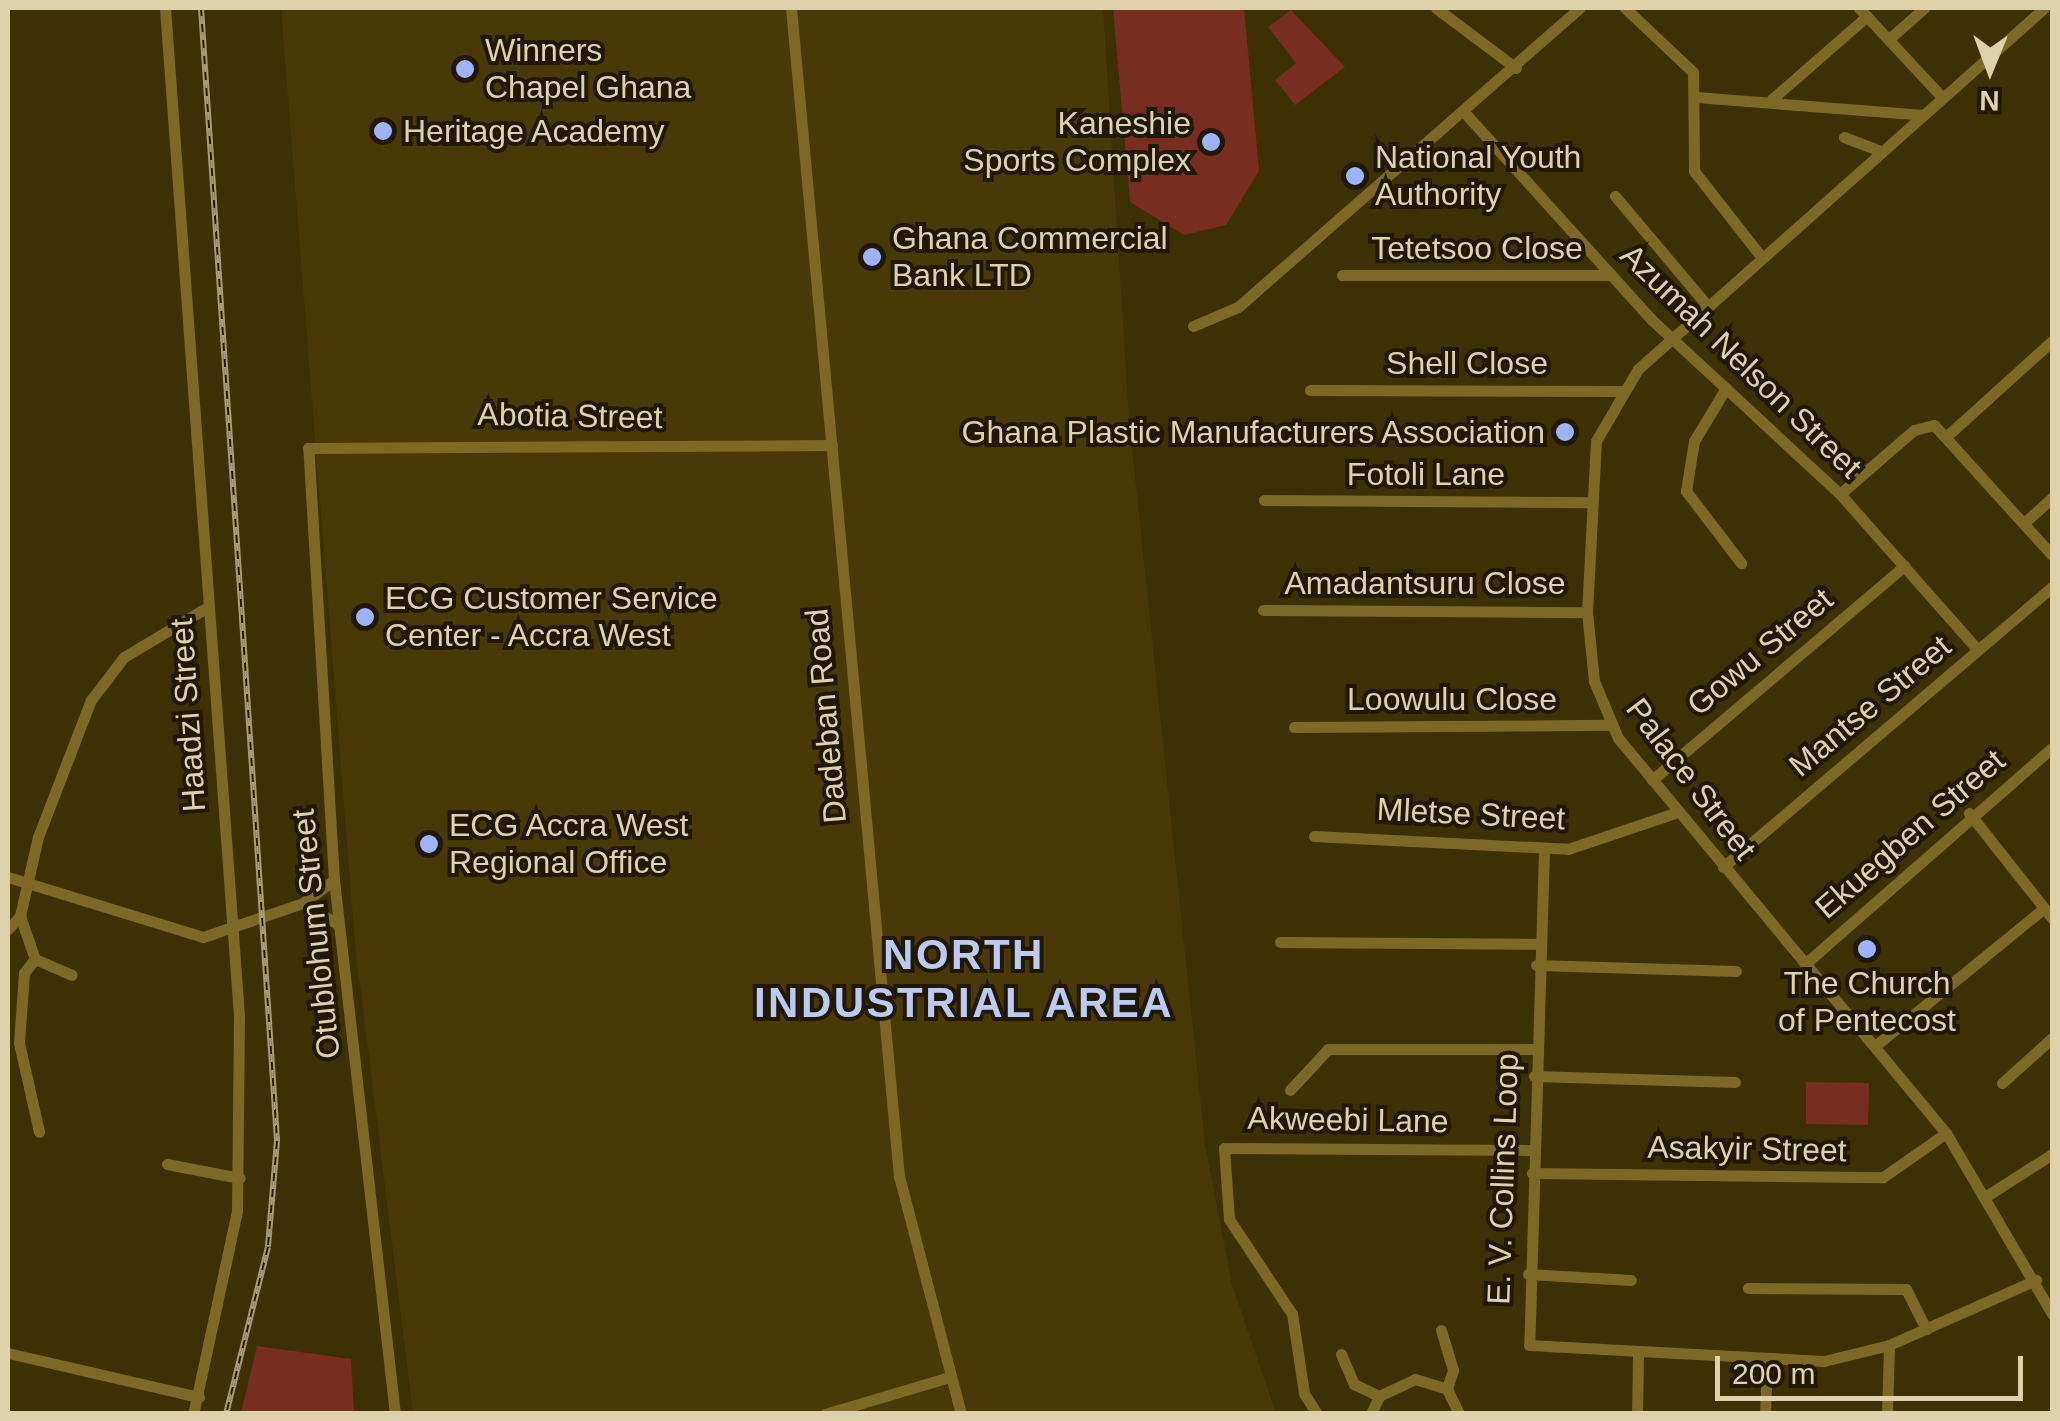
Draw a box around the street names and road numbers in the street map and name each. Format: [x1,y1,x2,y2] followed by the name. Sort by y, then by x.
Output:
[1371,229,1583,267] street label: Tetetsoo Close
[1613,236,1869,486] street label: Azumah Nelson Street
[1386,344,1548,382] street label: Shell Close
[477,395,663,437] street label: Abotia Street
[1347,455,1505,493] street label: Fotoli Lane
[1284,564,1566,602] street label: Amadantsuru Close
[1680,580,1840,724] street label: Gowu Street
[797,607,855,825] street label: Dadeban Road
[162,617,214,813] street label: Haadzi Street
[1781,627,1959,785] street label: Mantse Street
[1347,680,1557,718] street label: Loowulu Close
[1618,691,1764,867] street label: Palace Street
[1807,741,2013,927] street label: Ekuegben Street
[1376,790,1566,838] street label: Mletse Street
[284,807,348,1061] street label: Otublohum Street
[1479,1053,1527,1305] street label: E. V. Collins Loop
[1247,1099,1449,1141] street label: Akweebi Lane
[1647,1128,1847,1170] street label: Asakyir Street

